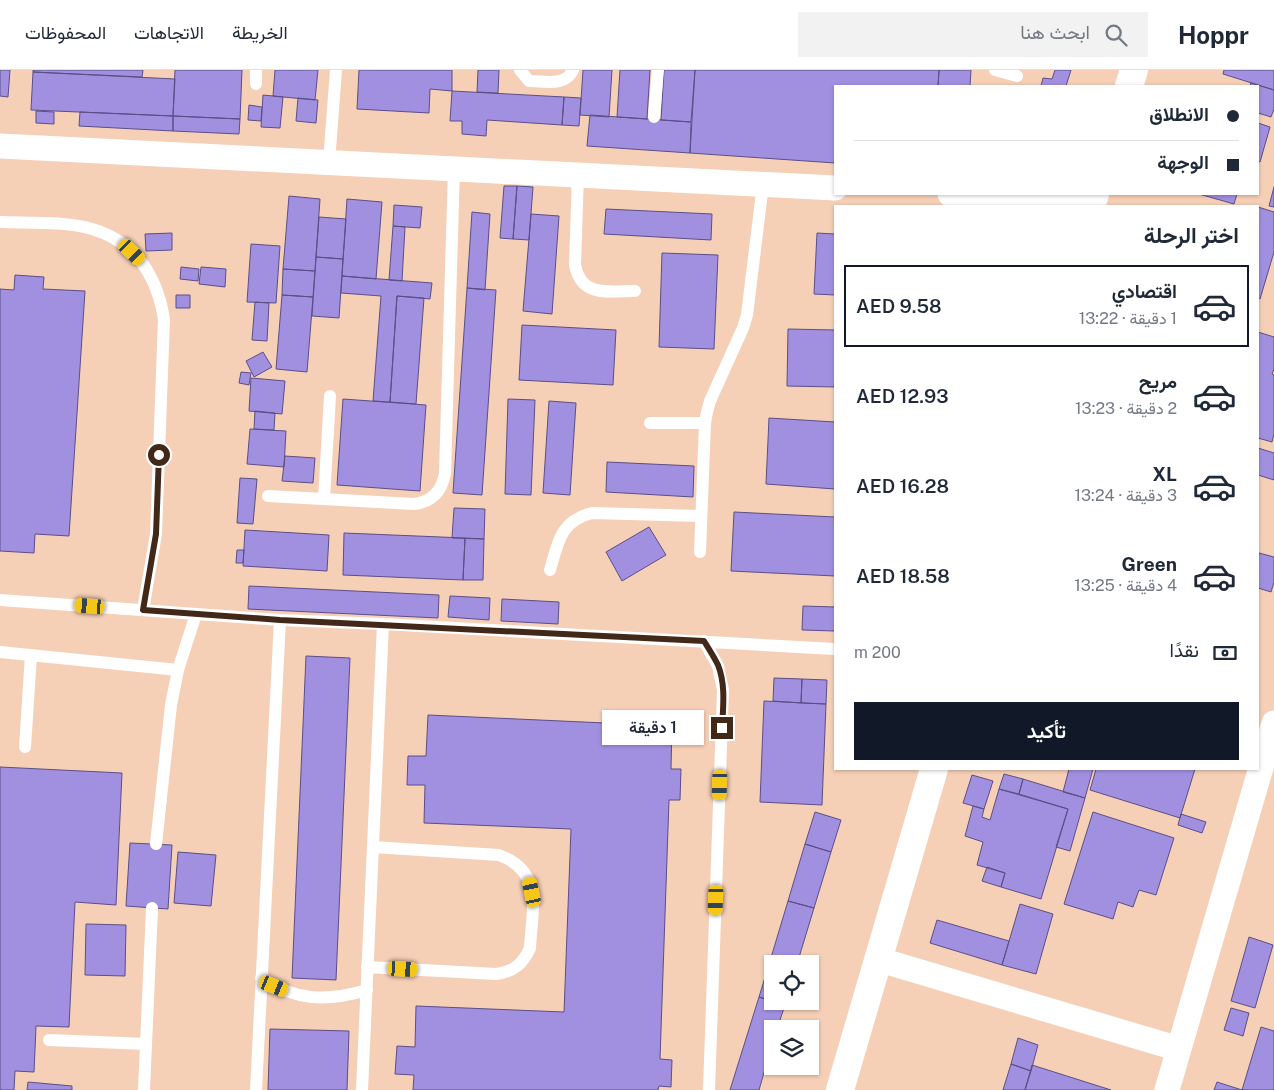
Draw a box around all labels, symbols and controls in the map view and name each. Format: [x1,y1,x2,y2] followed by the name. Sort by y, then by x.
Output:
[798,12,1148,57] search box
[1020,21,1090,43] text: ابحث هنا
[1102,21,1130,49] icon: search
[1178,21,1249,49] text: Hoppr
[25,22,106,43] text: المحفوظات
[134,22,204,43] text: الاتجاهات
[232,22,288,43] text: الخريطة
[1149,103,1209,125] text: الانطلاق
[1157,151,1209,173] text: الوجهة
[1144,222,1239,248] text: اختر الرحلة
[115,236,148,268] car
[1112,280,1177,302] text: اقتصادي
[1192,284,1237,329] icon: car
[856,295,942,317] text: AED 9.58
[1079,309,1177,328] text: 1 دقيقة · 13:22
[1139,370,1177,392] text: مريح
[1192,374,1237,419] icon: car
[856,385,948,407] text: AED 12.93
[1075,399,1177,418] text: 2 دقيقة · 13:23
[148,444,170,466] route start
[1152,463,1177,485] text: XL
[1192,464,1237,509] icon: car
[856,475,949,497] text: AED 16.28
[1075,486,1177,505] text: 3 دقيقة · 13:24
[1122,553,1177,575] text: Green
[1192,554,1237,599] icon: car
[856,565,950,587] text: AED 18.58
[1074,576,1177,595] text: 4 دقيقة · 13:25
[74,597,105,615] car
[1170,639,1199,661] text: نقدًا
[1211,639,1239,667] icon: cash
[854,643,901,662] text: 200 m
[854,702,1239,760] button: تأكيد
[602,710,704,746] callout: 1 دقيقة
[711,717,733,739] route end
[629,718,677,737] text: 1 دقيقة
[711,770,728,800] car
[521,876,542,908] car
[707,885,724,915] car
[764,955,819,1075] map controls
[764,955,819,1010] button: locate
[387,961,418,977] car
[257,973,290,999] car
[764,1020,819,1075] button: layers

